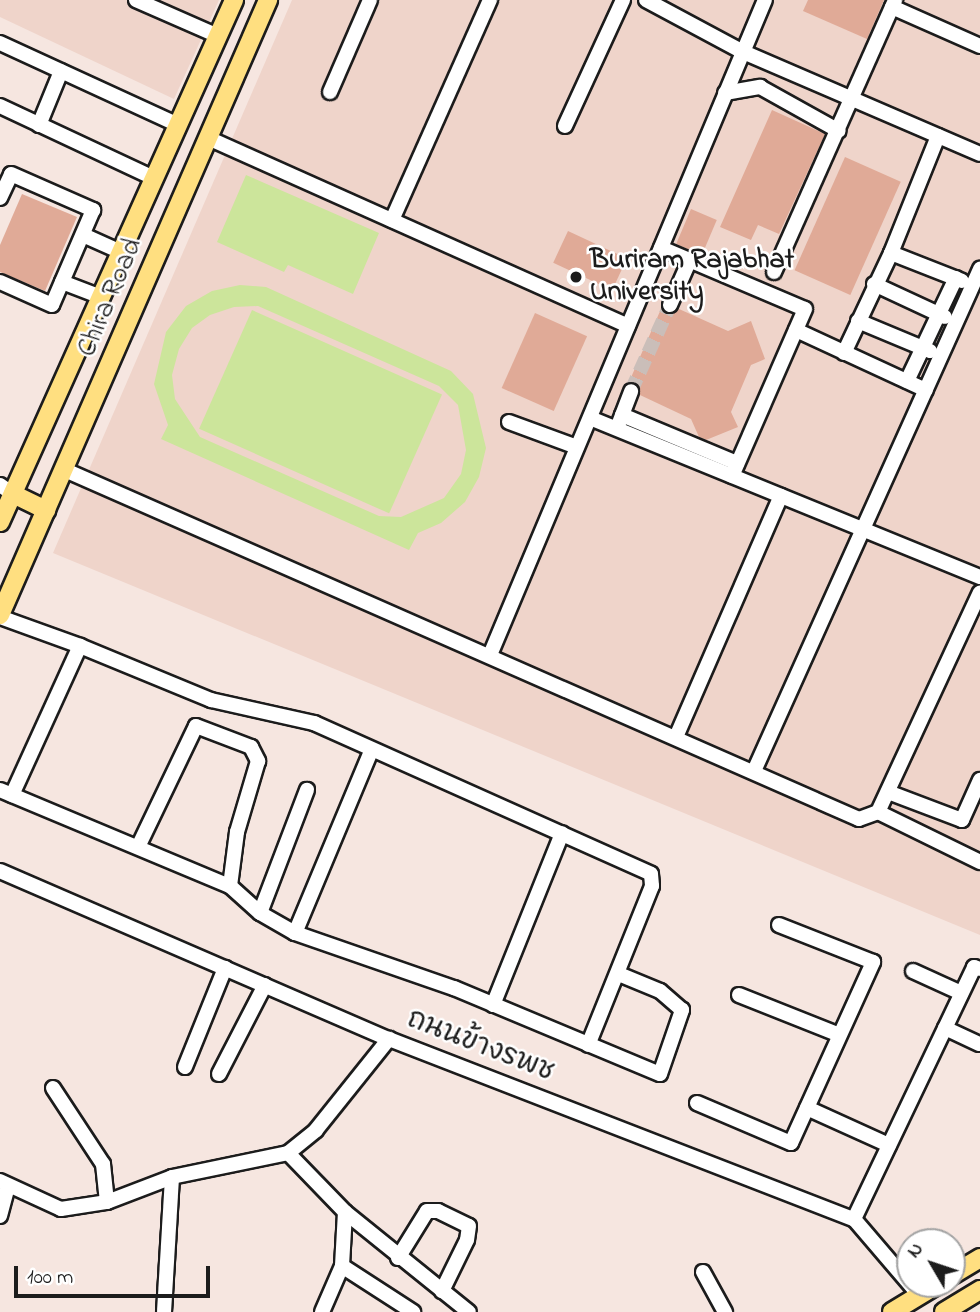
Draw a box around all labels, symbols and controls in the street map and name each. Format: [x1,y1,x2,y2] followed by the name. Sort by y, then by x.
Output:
[71,234,151,362] street label: Chira Road
[590,244,794,310] place label: Buriram Rajabhat University
[568,269,584,285] marker: Buriram Rajabhat University
[402,1004,558,1090] street label: ถนนข้างรพช
[896,1228,966,1298] north arrow
[901,1237,930,1264] text: N
[18,1252,214,1296] scale bar
[27,1263,73,1293] text: 100 m

